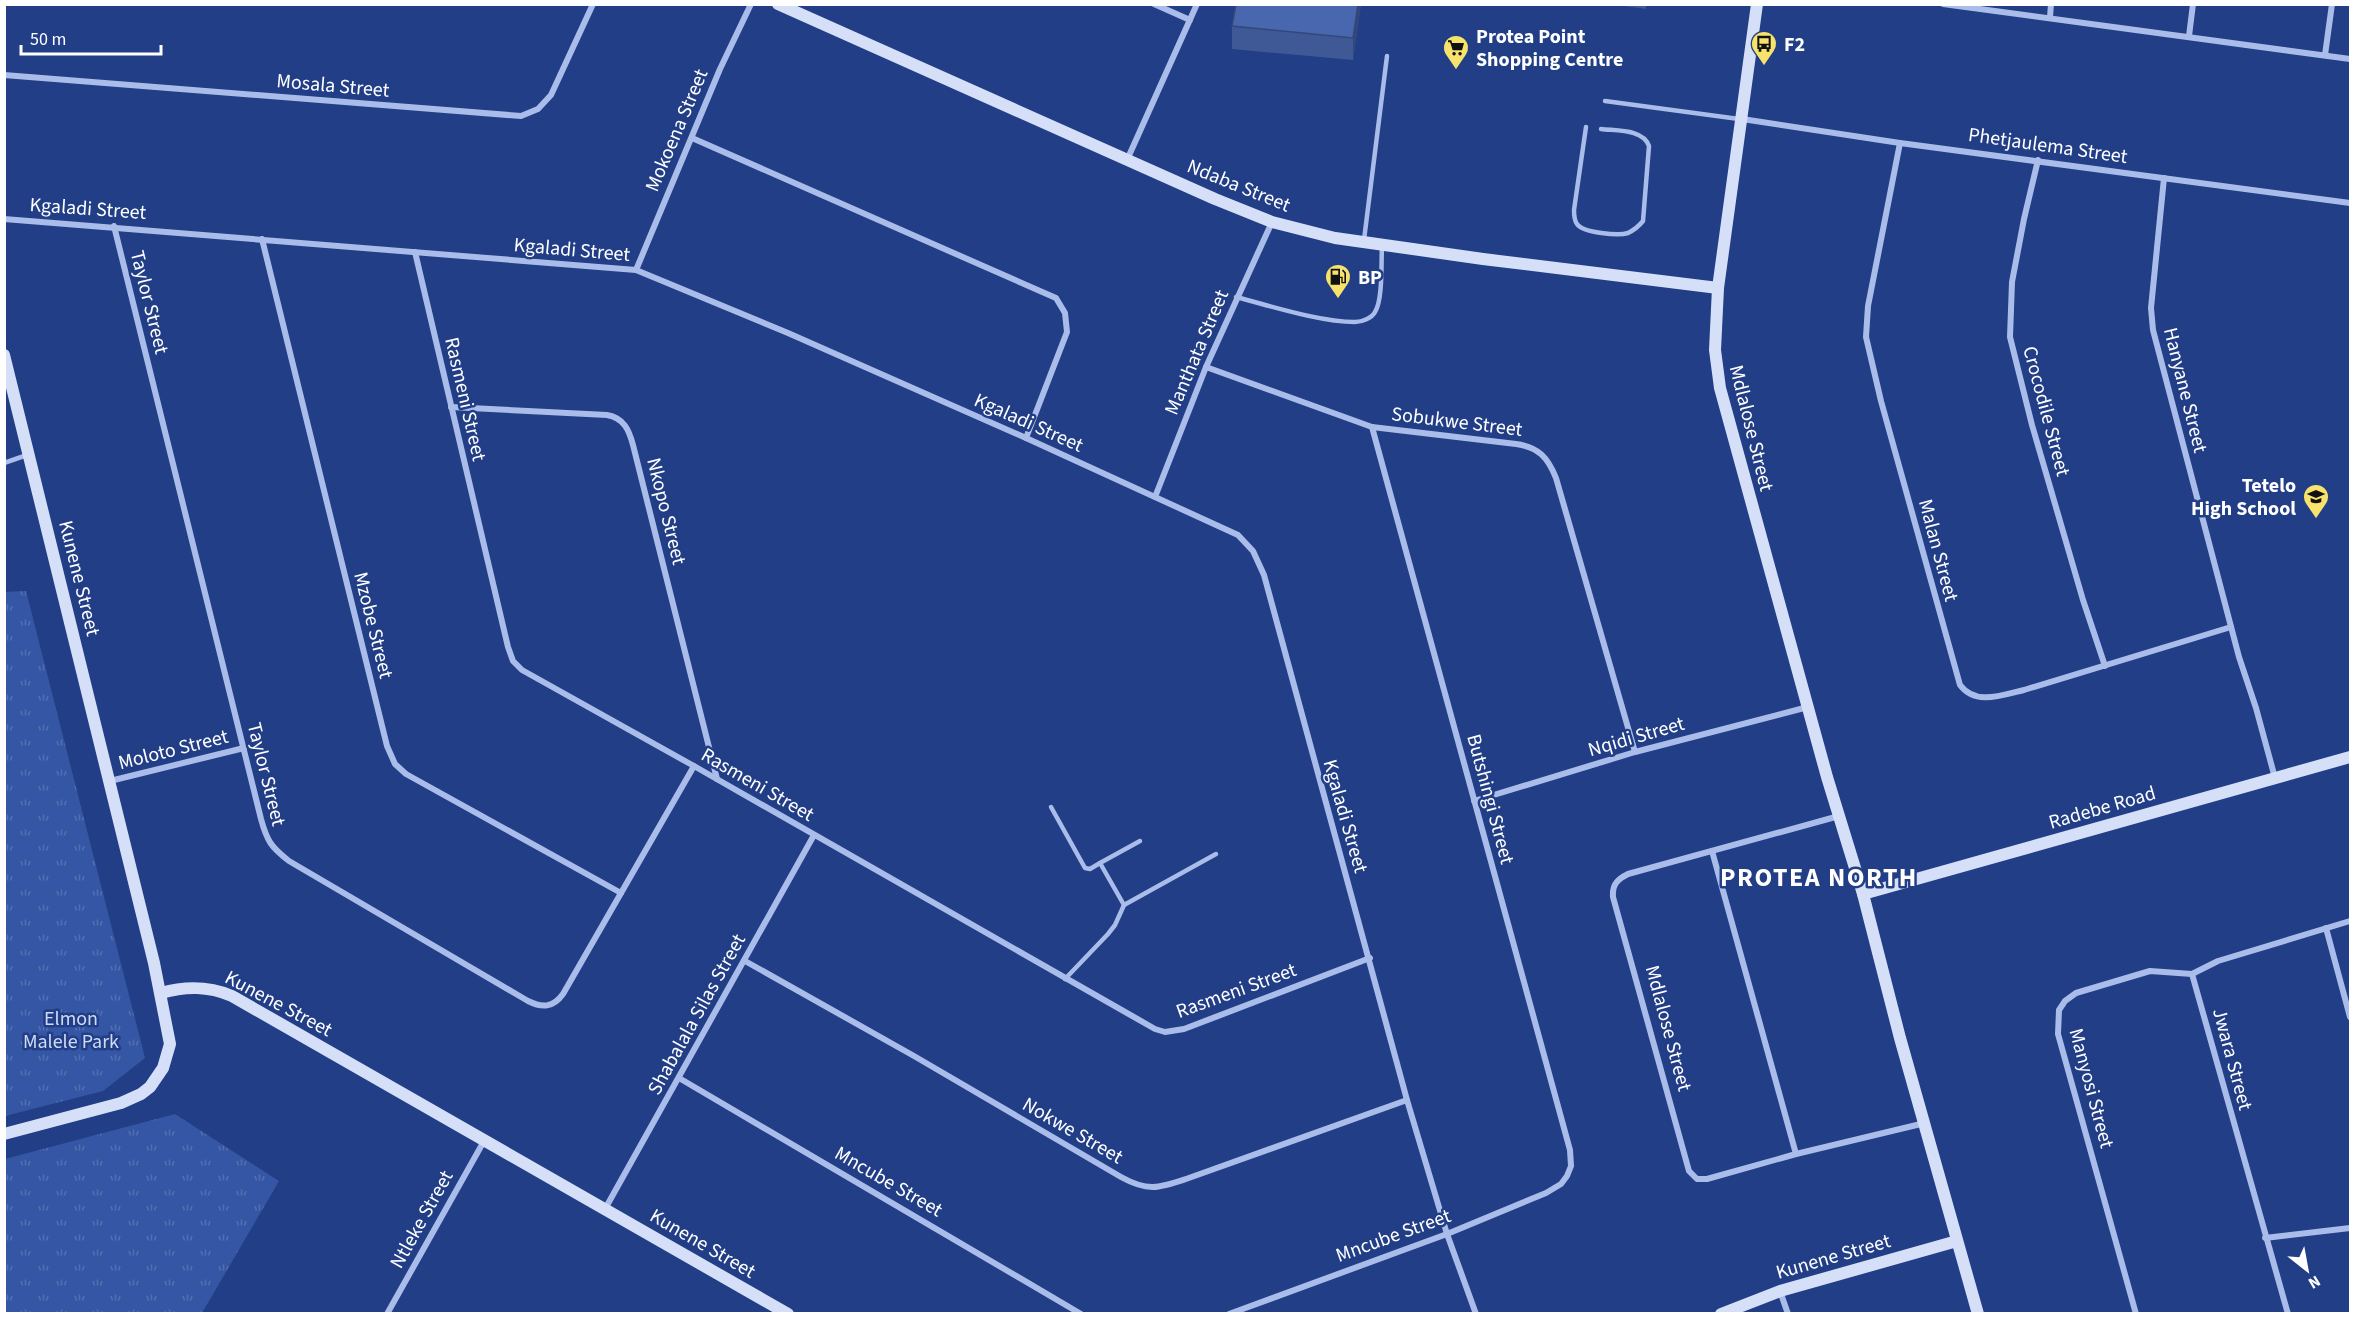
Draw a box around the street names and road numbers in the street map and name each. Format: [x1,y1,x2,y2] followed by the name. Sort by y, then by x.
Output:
[638,65,715,196] street label: Mokoena Street
[275,67,391,105] street label: Mosala Street
[1967,121,2129,171] street label: Phetjaulema Street
[1183,153,1295,219] street label: Ndaba Street
[29,191,147,227] street label: Kgaladi Street
[513,231,632,269] street label: Kgaladi Street
[123,248,175,357] street label: Taylor Street
[1158,285,1236,419] street label: Manthata Street
[2156,325,2214,456] street label: Hanyane Street
[437,335,493,464] street label: Rasmeni Street
[2015,343,2077,480] street label: Crocodile Street
[1722,362,1780,495] street label: Mdlalose Street
[970,386,1088,460] street label: Kgaladi Street
[1390,400,1524,444] street label: Sobukwe Street
[639,455,693,568] street label: Nkopo Street
[1911,496,1965,605] street label: Malan Street
[51,518,107,639] street label: Kunene Street
[346,569,400,682] street label: Mzobe Street
[1585,710,1688,764] street label: Nqidi Street
[240,720,292,829] street label: Taylor Street
[115,723,231,777] street label: Moloto Street
[1459,731,1521,868] street label: Butshingi Street
[696,741,819,829] street label: Rasmeni Street
[1315,756,1375,876] street label: Kgaladi Street
[2045,779,2159,837] street label: Radebe Road
[641,929,753,1100] street label: Shabalala Silas Street
[1172,956,1301,1026] street label: Rasmeni Street
[1638,962,1698,1094] street label: Mdlalose Street
[220,964,337,1044] street label: Kunene Street
[2205,1005,2259,1114] street label: Jwara Street
[2062,1025,2121,1152] street label: Manyosi Street
[1017,1091,1128,1171] street label: Nokwe Street
[829,1140,948,1224] street label: Mncube Street
[383,1165,460,1274] street label: Ntleke Street
[644,1202,761,1286] street label: Kunene Street
[1332,1202,1455,1270] street label: Mncube Street
[1773,1227,1894,1287] street label: Kunene Street

